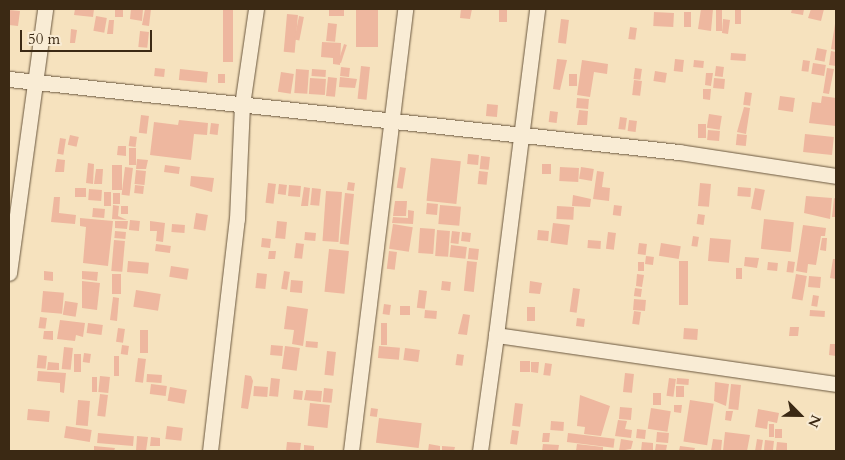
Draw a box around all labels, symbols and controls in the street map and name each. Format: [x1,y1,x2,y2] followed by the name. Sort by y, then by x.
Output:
[22,20,155,52] scale bar
[28,29,60,49] text: 50 m
[775,390,825,440] north arrow
[803,412,825,430] text: N

